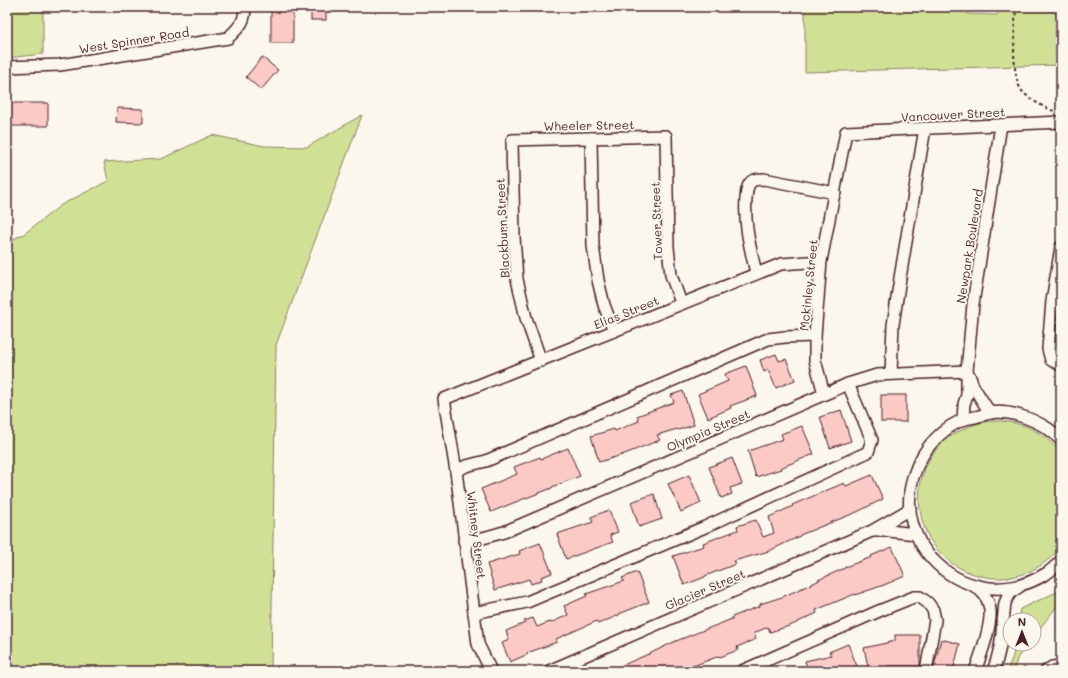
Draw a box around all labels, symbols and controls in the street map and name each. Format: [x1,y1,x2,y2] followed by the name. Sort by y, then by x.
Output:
[78,23,191,57] street label: West Spinner Road
[900,103,1006,125] street label: Vancouver Street
[544,116,634,134] street label: Wheeler Street
[491,178,513,278] street label: Blackburn Street
[647,181,665,261] street label: Tower Street
[952,187,986,304] street label: Newpark Boulevard
[795,238,821,332] street label: Mckinley Street
[591,292,661,332] street label: Elias Street
[664,405,752,455] street label: Olympia Street
[464,490,490,580] street label: Whitney Street
[662,565,748,613] street label: Glacier Street
[1002,612,1042,652] north arrow
[1018,614,1026,629] text: N

